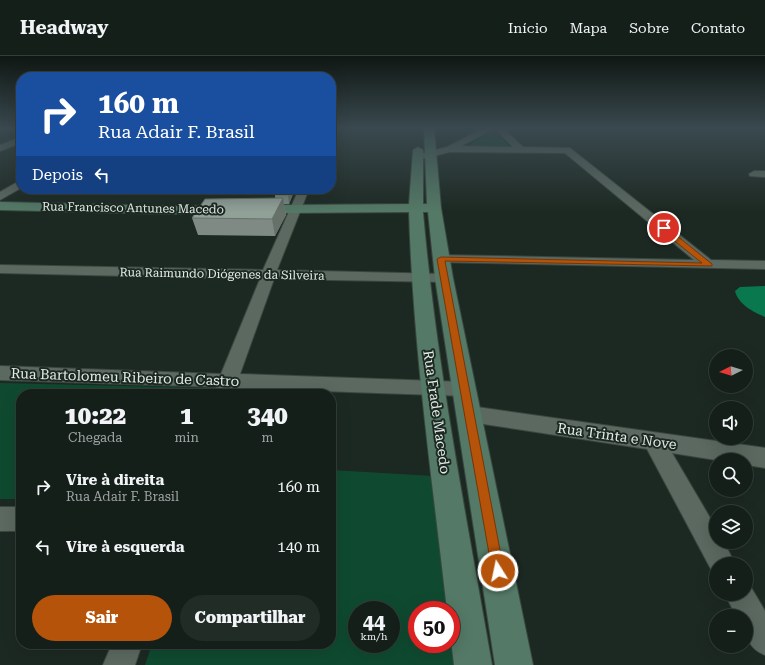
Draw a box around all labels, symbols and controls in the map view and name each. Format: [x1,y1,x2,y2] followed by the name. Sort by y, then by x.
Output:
[20,16,109,39] text: Headway
[508,20,548,36] text: Início
[570,20,607,36] text: Mapa
[629,20,669,36] text: Sobre
[691,20,745,36] text: Contato
[98,87,179,120] text: 160 m
[32,88,84,140] icon: right
[98,121,255,142] text: Rua Adair F. Brasil
[91,164,113,186] icon: left
[32,166,83,184] text: Depois
[42,199,224,217] street label: Rua Francisco Antunes Macedo
[647,211,681,245] pin
[653,217,675,239] icon: arrive
[119,265,325,283] street label: Rua Raimundo Diógenes da Silveira
[420,349,454,475] street label: Rua Frade Macedo
[709,349,753,393] north arrow
[709,349,753,653] map controls
[11,365,239,389] street label: Rua Bartolomeu Ribeiro de Castro
[709,401,753,445] button: sound
[64,402,126,430] text: 10:22
[180,402,193,430] text: 1
[247,402,288,430] text: 340
[556,420,678,452] street label: Rua Trinta e Nove
[68,430,122,445] text: Chegada
[174,430,199,445] text: min
[261,430,273,445] text: m
[709,453,753,497] button: search
[66,471,164,489] text: Vire à direita
[32,476,54,498] icon: right
[277,478,320,496] text: 160 m
[66,489,179,504] text: Rua Adair F. Brasil
[709,505,753,549] button: layers
[32,536,54,558] icon: left
[66,538,185,556] text: Vire à esquerda
[277,538,320,556] text: 140 m
[477,550,519,592] position arrow
[709,557,753,601] button: +
[32,595,172,641] button: Sair
[180,595,320,641] button: Compartilhar
[408,601,460,653] speed limit sign: 50
[709,609,753,653] button: −
[363,610,385,634] text: 44
[361,631,387,642] text: km/h

